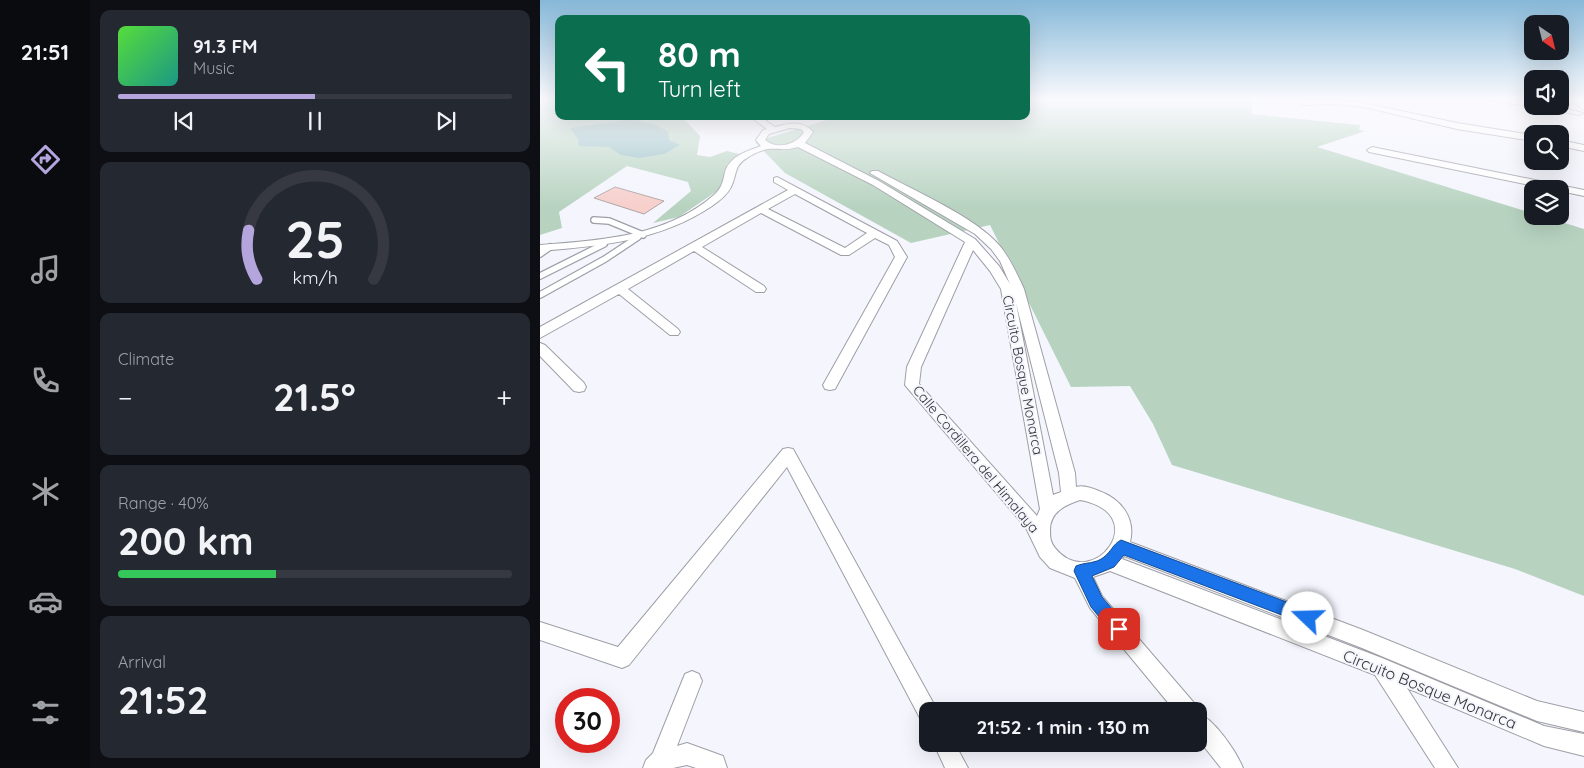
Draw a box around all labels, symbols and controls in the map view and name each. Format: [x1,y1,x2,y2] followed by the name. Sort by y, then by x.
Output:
[1524,15,1569,60] north arrow
[1524,15,1569,225] map controls
[658,32,741,76] text: 80 m
[193,34,258,58] text: 91.3 FM
[575,35,640,100] icon: left
[21,38,69,66] text: 21:51
[193,58,235,78] text: Music
[1524,70,1569,115] button: sound
[658,75,741,103] text: Turn left
[170,107,198,135] icon: previous
[301,107,329,135] icon: pause
[432,107,460,135] icon: next
[1524,125,1569,170] button: search
[28,142,63,177] icon: directions
[1524,180,1569,225] button: layers
[285,206,345,271] text: 25
[28,252,63,287] icon: music
[292,266,338,288] text: km/h
[999,294,1047,456] street label: Circuito Bosque Monarca
[118,349,174,369] text: Climate
[28,363,63,398] icon: phone
[273,373,356,421] text: 21.5°
[118,380,133,415] text: −
[496,380,512,415] text: +
[909,381,1043,537] street label: Calle Cordillera del Himalaya
[28,474,63,509] icon: climate
[118,493,209,513] text: Range · 40%
[118,517,254,565] text: 200 km
[28,584,63,619] icon: car
[1281,591,1333,643] position arrow
[1098,608,1140,650] pin
[1105,615,1133,643] icon: arrive
[1340,645,1520,733] street label: Circuito Bosque Monarca
[118,652,166,672] text: Arrival
[118,676,208,724] text: 21:52
[555,688,620,753] speed limit sign: 30
[28,695,63,730] icon: filters
[977,715,1150,739] text: 21:52 · 1 min · 130 m

